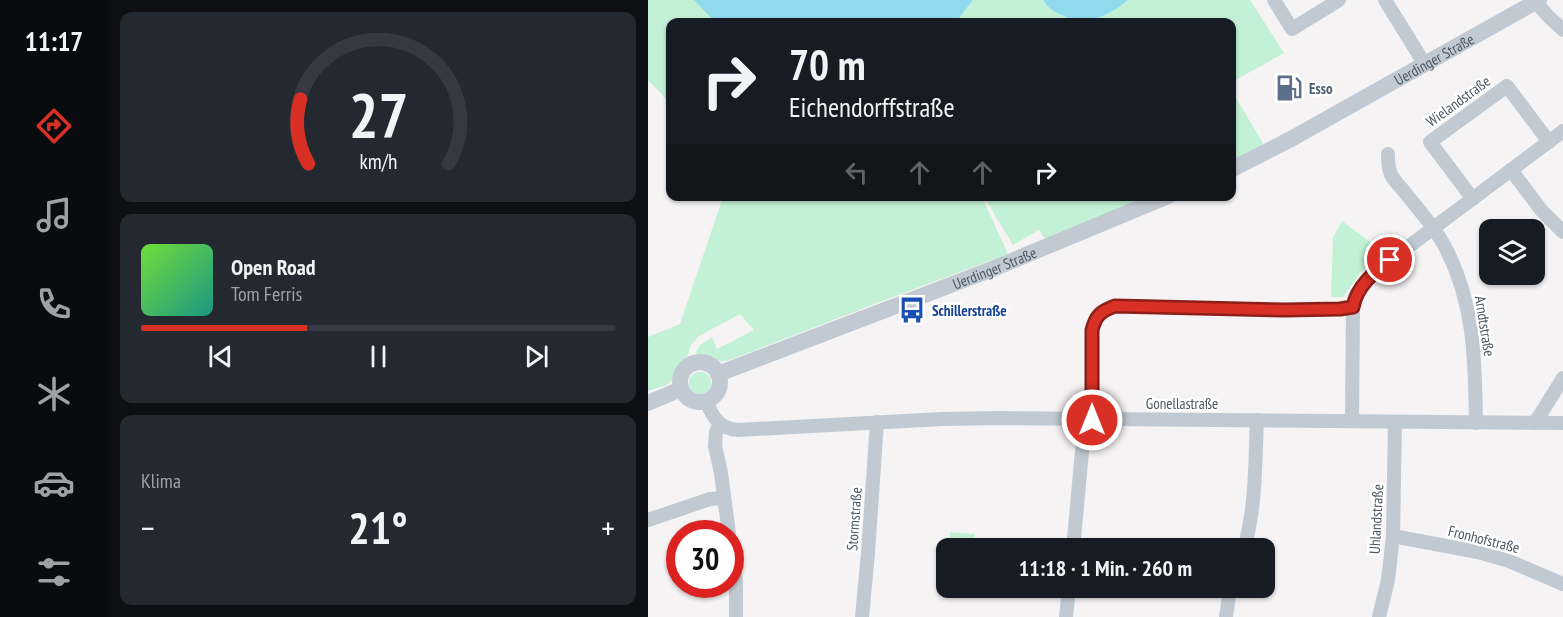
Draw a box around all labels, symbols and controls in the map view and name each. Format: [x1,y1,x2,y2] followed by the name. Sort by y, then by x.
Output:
[25,24,83,58] text: 11:17
[1391,29,1477,89] street label: Uerdinger Straße
[789,37,866,92] text: 70 m
[690,42,768,120] icon: right
[1422,71,1494,131] street label: Wielandstraße
[1274,73,1304,103] fuel station icon: Esso
[348,74,408,155] text: 27
[1309,79,1333,98] place label: Esso
[789,90,955,124] text: Eichendorffstraße
[33,105,75,147] icon: directions
[359,147,397,175] text: km/h
[840,156,873,189] icon: left
[903,156,936,189] icon: ahead
[966,156,999,189] icon: ahead
[1029,156,1062,189] icon: right
[33,194,75,236] icon: music
[1479,219,1545,285] map controls
[1479,219,1545,285] button: layers
[1364,234,1415,285] pin
[950,242,1039,293] street label: Uerdinger Straße
[1373,243,1406,276] icon: arrive
[231,253,316,281] text: Open Road
[231,281,302,307] text: Tom Ferris
[33,283,75,325] icon: phone
[1471,294,1499,358] street label: Arndtstraße
[897,295,927,325] bus stop icon: Schillerstraße
[932,301,1007,320] place label: Schillerstraße
[204,340,237,373] icon: previous
[362,340,395,373] icon: pause
[520,340,553,373] icon: next
[33,373,75,415] icon: climate
[1060,388,1124,452] position arrow
[1146,394,1218,413] street label: Gonellastraße
[33,462,75,504] icon: car
[141,468,181,494] text: Klima
[1365,484,1387,554] street label: Uhlandstraße
[842,487,866,551] street label: Stormstraße
[348,498,408,556] text: 21°
[141,506,155,549] text: −
[601,506,615,549] text: +
[666,520,744,598] speed limit sign: 30
[1446,521,1522,557] street label: Fronhofstraße
[33,551,75,593] icon: filters
[1019,554,1192,582] text: 11:18 · 1 Min. · 260 m

